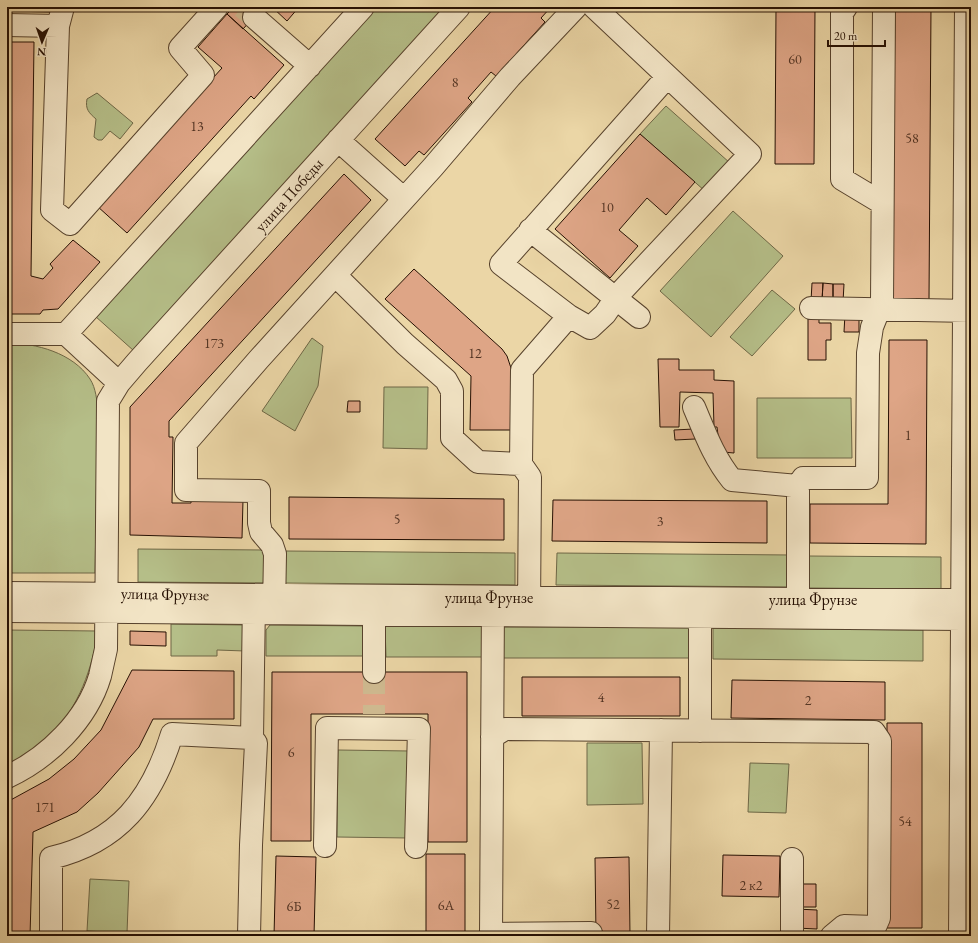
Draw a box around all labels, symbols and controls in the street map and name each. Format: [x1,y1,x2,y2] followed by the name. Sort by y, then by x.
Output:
[22,22,62,62] north arrow
[828,22,885,48] scale bar
[834,28,858,44] text: 20 m
[37,45,46,59] text: N
[788,50,802,68] house number: 60
[452,73,459,91] house number: 8
[190,117,204,135] house number: 13
[905,129,919,147] house number: 58
[250,153,328,236] street label: улица Победы
[600,198,614,216] house number: 10
[204,334,224,352] house number: 173
[468,344,482,362] house number: 12
[905,426,911,444] house number: 1
[394,510,400,528] house number: 5
[657,512,664,530] house number: 3
[121,583,209,605] street label: улица Фрунзе
[445,587,533,608] street label: улица Фрунзе
[769,589,857,610] street label: улица Фрунзе
[598,688,605,706] house number: 4
[805,691,812,709] house number: 2
[288,743,295,761] house number: 6
[35,798,55,816] house number: 171
[898,812,912,830] house number: 54
[740,876,763,894] house number: 2 к2
[606,895,620,913] house number: 52
[438,896,455,914] house number: 6А
[287,897,301,915] house number: 6Б

